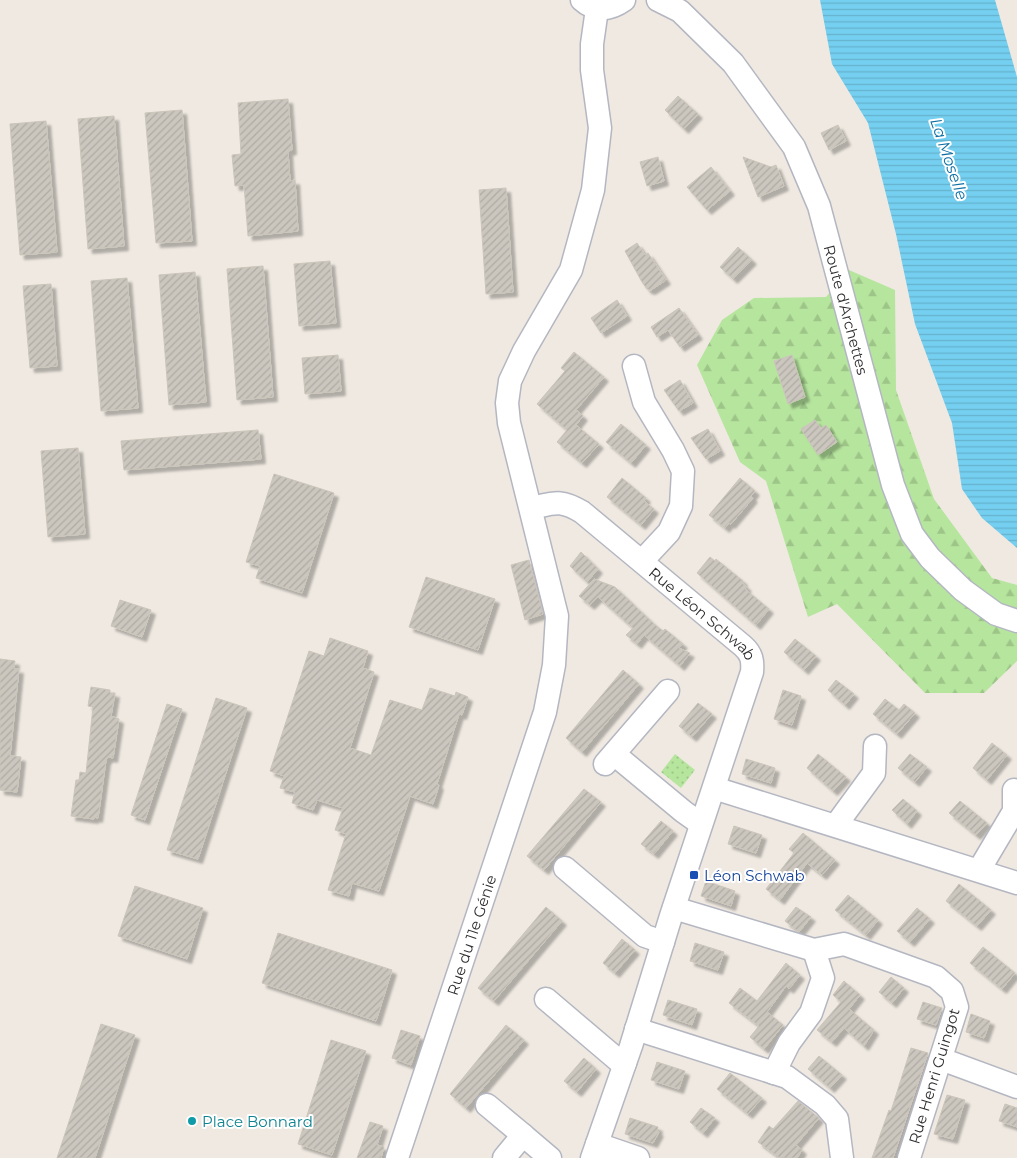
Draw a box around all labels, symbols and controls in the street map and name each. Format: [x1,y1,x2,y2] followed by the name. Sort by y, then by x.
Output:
[926,116,972,202] water label: La Moselle
[820,243,873,377] street label: Route d'Archettes
[645,563,761,663] street label: Rue Léon Schwab
[704,866,805,885] place label: Léon Schwab
[688,869,700,881] marker: Léon Schwab
[442,872,500,998] street label: Rue du 11e Génie
[904,1006,964,1146] street label: Rue Henri Guingot
[202,1112,313,1131] place label: Place Bonnard
[186,1115,198,1127] marker: Place Bonnard

